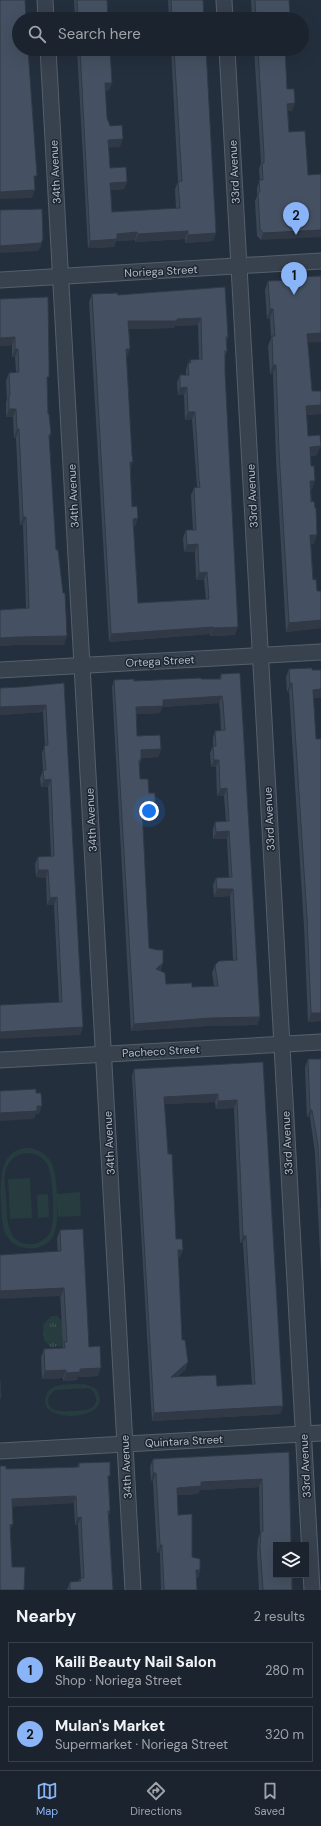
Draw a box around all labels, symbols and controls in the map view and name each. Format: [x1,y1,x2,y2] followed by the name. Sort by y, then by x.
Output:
[12,12,309,56] search box
[26,23,48,45] icon: search
[58,24,141,44] text: Search here
[46,140,64,204] street label: 34th Avenue
[225,140,243,204] street label: 33rd Avenue
[283,202,309,235] pin: 2
[124,262,198,280] street label: Noriega Street
[281,262,307,295] pin: 1
[64,464,82,528] street label: 34th Avenue
[243,464,261,528] street label: 33rd Avenue
[125,652,195,670] street label: Ortega Street
[260,787,278,851] street label: 33rd Avenue
[82,788,100,852] street label: 34th Avenue
[139,801,159,821] your location
[122,1042,200,1060] street label: Pacheco Street
[100,1111,118,1175] street label: 34th Avenue
[278,1111,296,1175] street label: 33rd Avenue
[145,1432,223,1450] street label: Quintara Street
[296,1434,314,1498] street label: 33rd Avenue
[117,1435,135,1499] street label: 34th Avenue
[273,1542,309,1578] map controls
[273,1542,309,1578] button: layers
[16,1605,76,1627] text: Nearby
[254,1608,305,1625] text: 2 results
[55,1652,216,1672] text: Kaili Beauty Nail Salon
[28,1662,32,1679] text: 1
[265,1662,304,1679] text: 280 m
[55,1672,182,1689] text: Shop · Noriega Street
[55,1716,165,1736] text: Mulan's Market
[26,1726,34,1743] text: 2
[265,1726,304,1743] text: 320 m
[55,1736,228,1753] text: Supermarket · Noriega Street
[36,1780,58,1818] tab: Map
[130,1780,182,1818] tab: Directions
[254,1780,285,1818] tab: Saved

